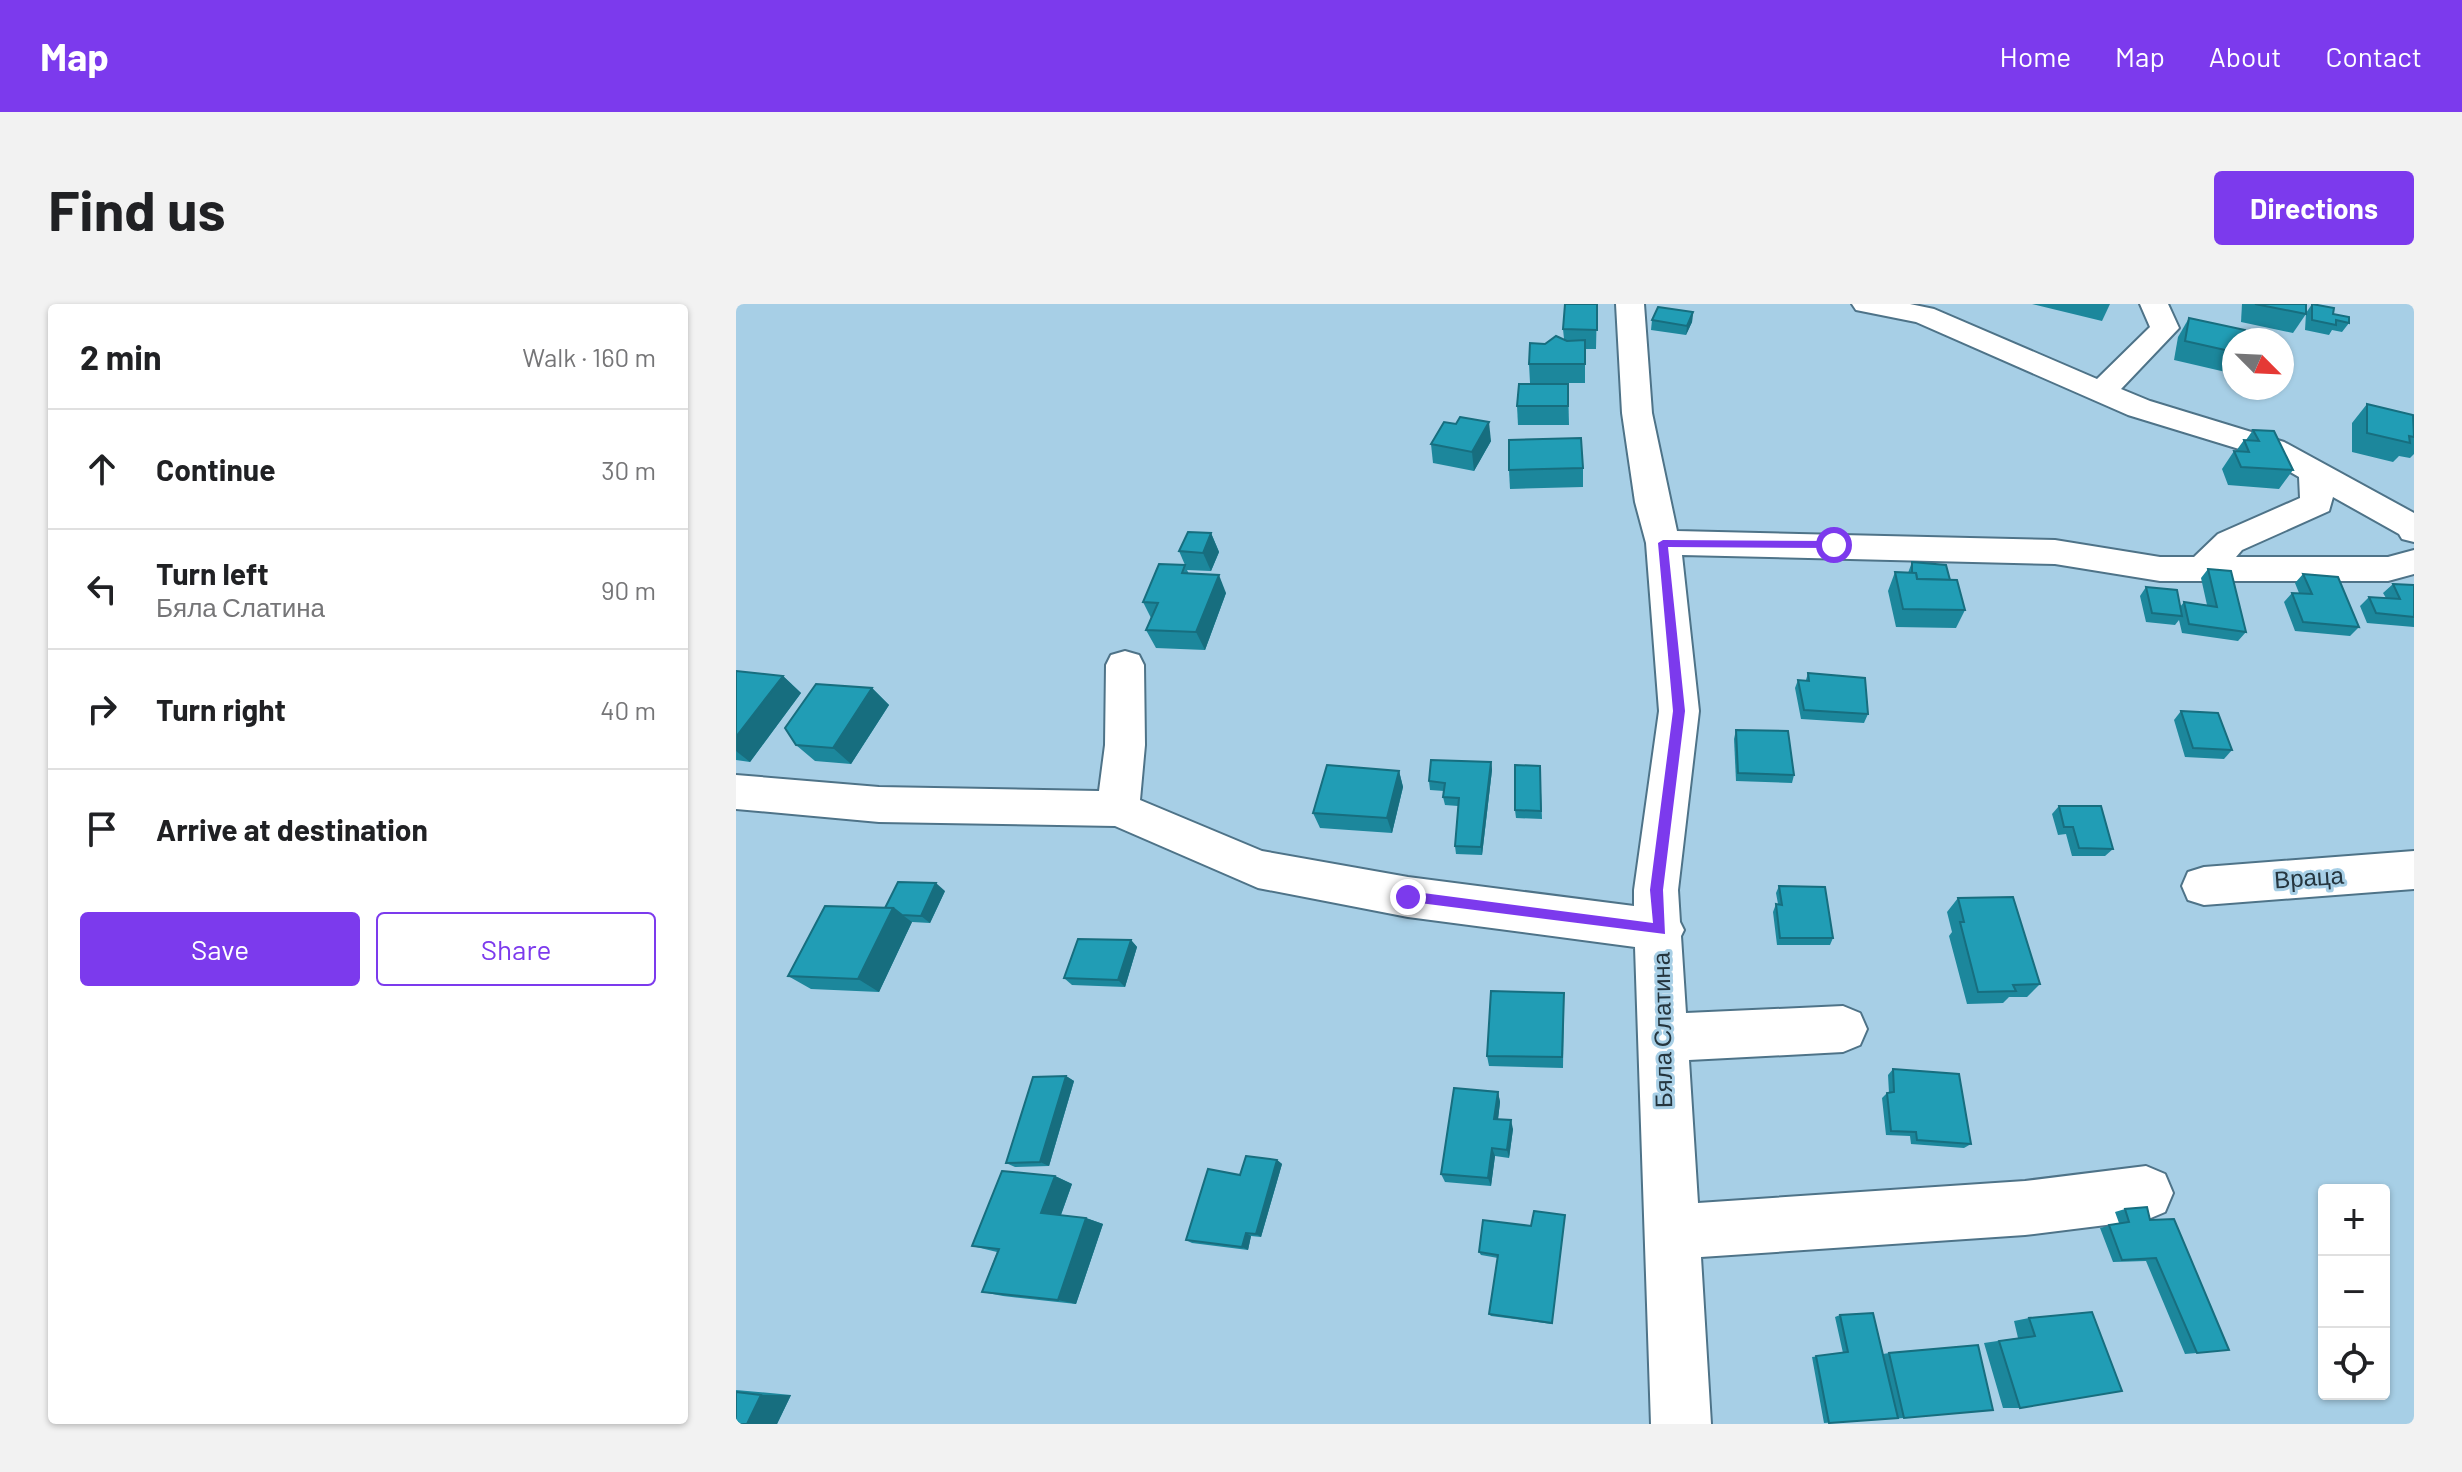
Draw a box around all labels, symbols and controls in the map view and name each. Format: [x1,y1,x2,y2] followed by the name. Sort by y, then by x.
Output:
[40,33,109,79] text: Map
[2000,39,2071,73] text: Home
[2115,39,2165,73] text: Map
[2209,39,2281,73] text: About
[2325,39,2422,73] text: Contact
[2214,171,2414,245] button: Directions
[48,175,226,242] text: Find us
[2222,328,2294,400] north arrow
[80,336,162,377] text: 2 min
[522,341,656,372] text: Walk · 160 m
[80,447,124,491] icon: ahead
[156,451,276,487] text: Continue
[601,454,656,485] text: 30 m
[1816,527,1852,563] route start
[156,555,269,591] text: Turn left
[80,567,124,611] icon: left
[601,574,656,605] text: 90 m
[156,591,325,622] text: Бяла Слатина
[80,687,124,731] icon: right
[156,691,286,727] text: Turn right
[600,694,656,725] text: 40 m
[80,807,124,851] icon: arrive
[156,811,428,847] text: Arrive at destination
[2273,860,2345,893] street label: Враца
[1390,879,1426,915] route end
[80,912,360,986] button: Save
[376,912,656,986] button: Share
[1646,951,1677,1108] street label: Бяла Слатина
[2318,1184,2390,1400] map controls
[2318,1184,2390,1256] button: +
[2318,1256,2390,1328] button: −
[2318,1328,2390,1400] button: locate

